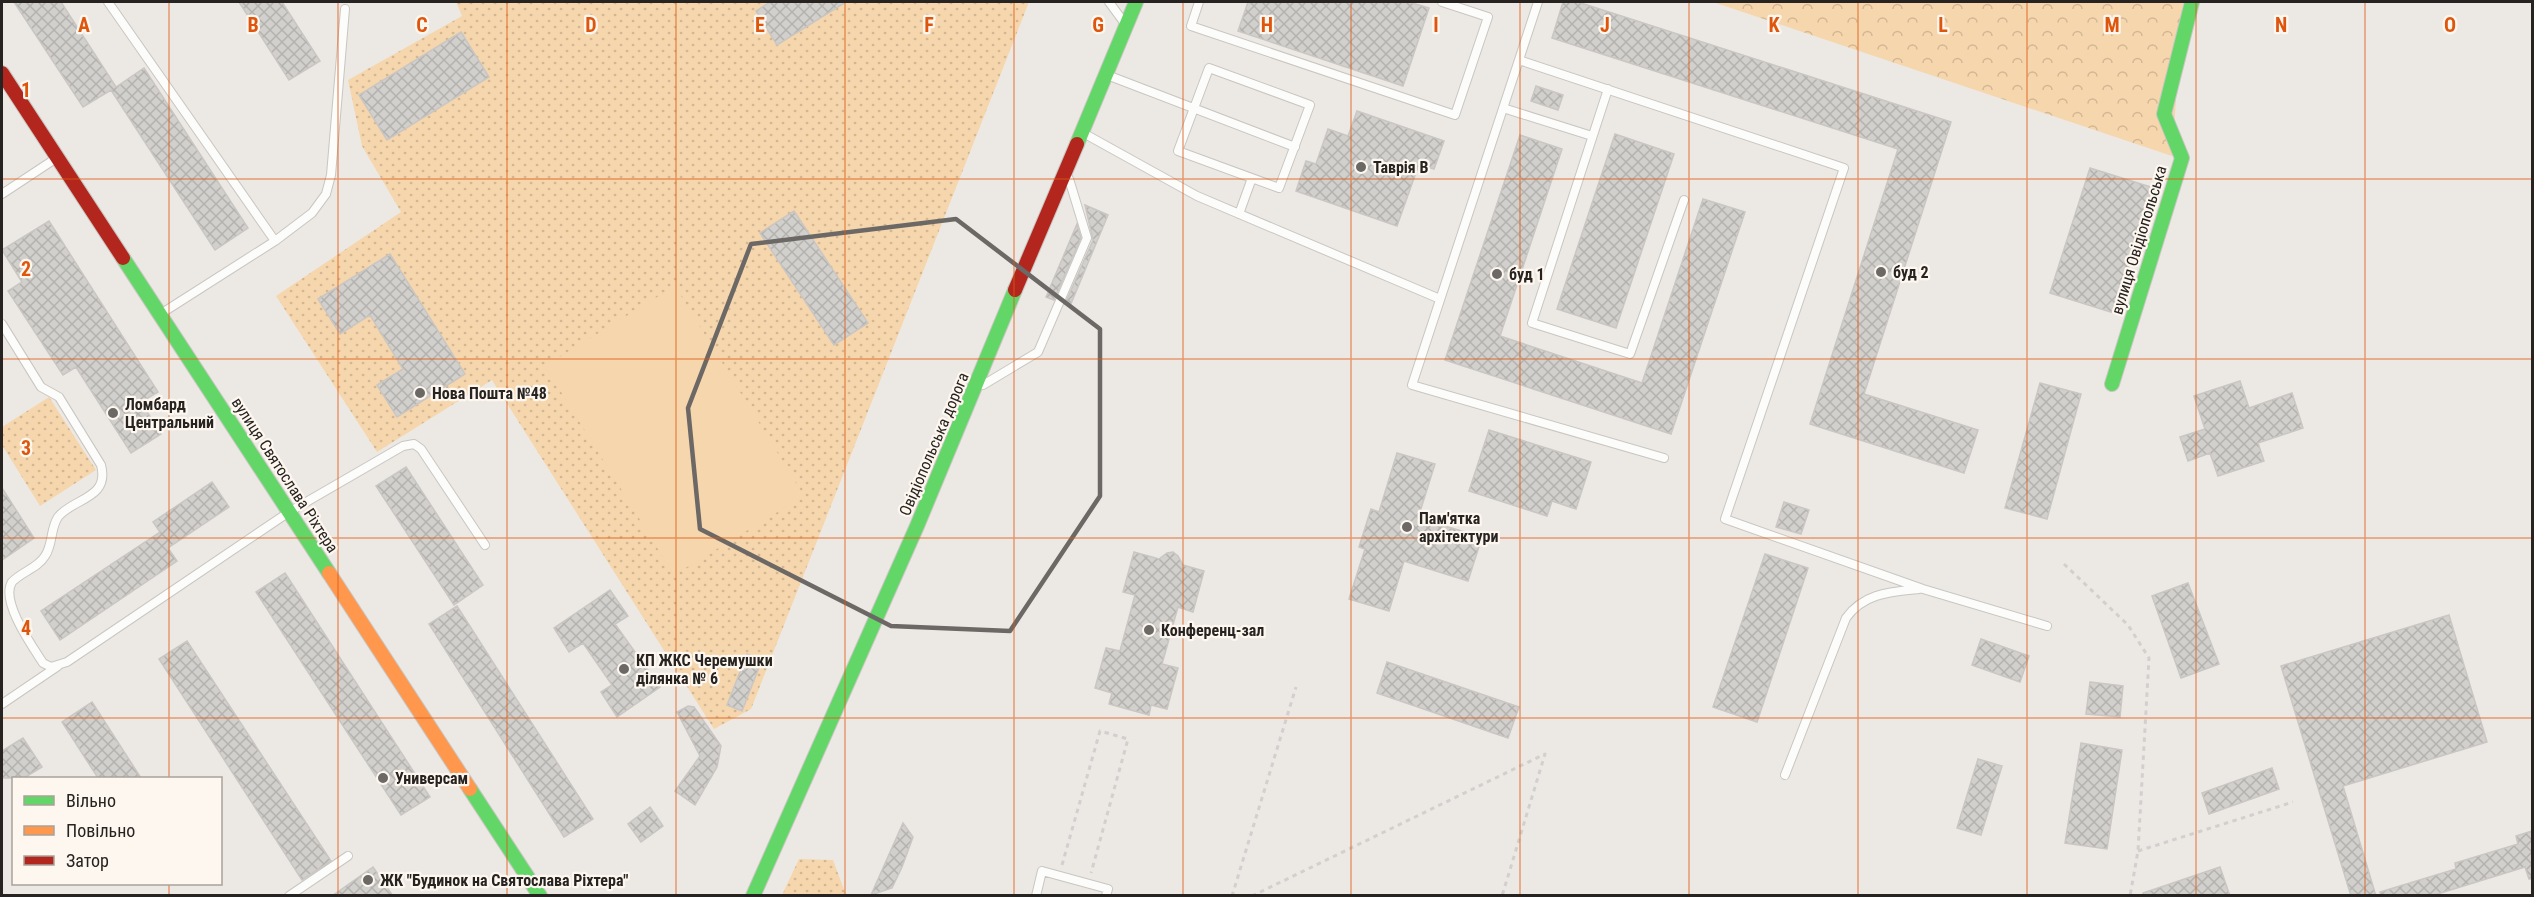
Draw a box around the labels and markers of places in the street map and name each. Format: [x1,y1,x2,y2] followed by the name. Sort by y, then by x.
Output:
[1373,158,1428,177] place label: Таврія В
[1354,160,1368,174] marker: Таврія В
[1893,263,1929,282] place label: буд 2
[1509,265,1545,284] place label: буд 1
[1874,265,1888,279] marker: буд 2
[1490,267,1504,281] marker: буд 1
[432,384,547,403] place label: Нова Пошта №48
[413,386,427,400] marker: Нова Пошта №48
[125,395,214,432] place label: Ломбард Центральний
[106,406,120,420] marker: Ломбард Центральний
[1419,509,1498,546] place label: Пам'ятка архітектури
[1400,520,1414,534] marker: Пам'ятка архітектури
[1161,621,1264,640] place label: Конференц-зал
[1142,623,1156,637] marker: Конференц-зал
[636,651,773,688] place label: КП ЖКС Черемушки ділянка № 6
[617,662,631,676] marker: КП ЖКС Черемушки ділянка № 6
[395,769,468,788] place label: Универсам
[376,771,390,785] marker: Универсам
[380,871,628,890] place label: ЖК "Будинок на Святослава Ріхтера"
[361,873,375,887] marker: ЖК "Будинок на Святослава Ріхтера"

